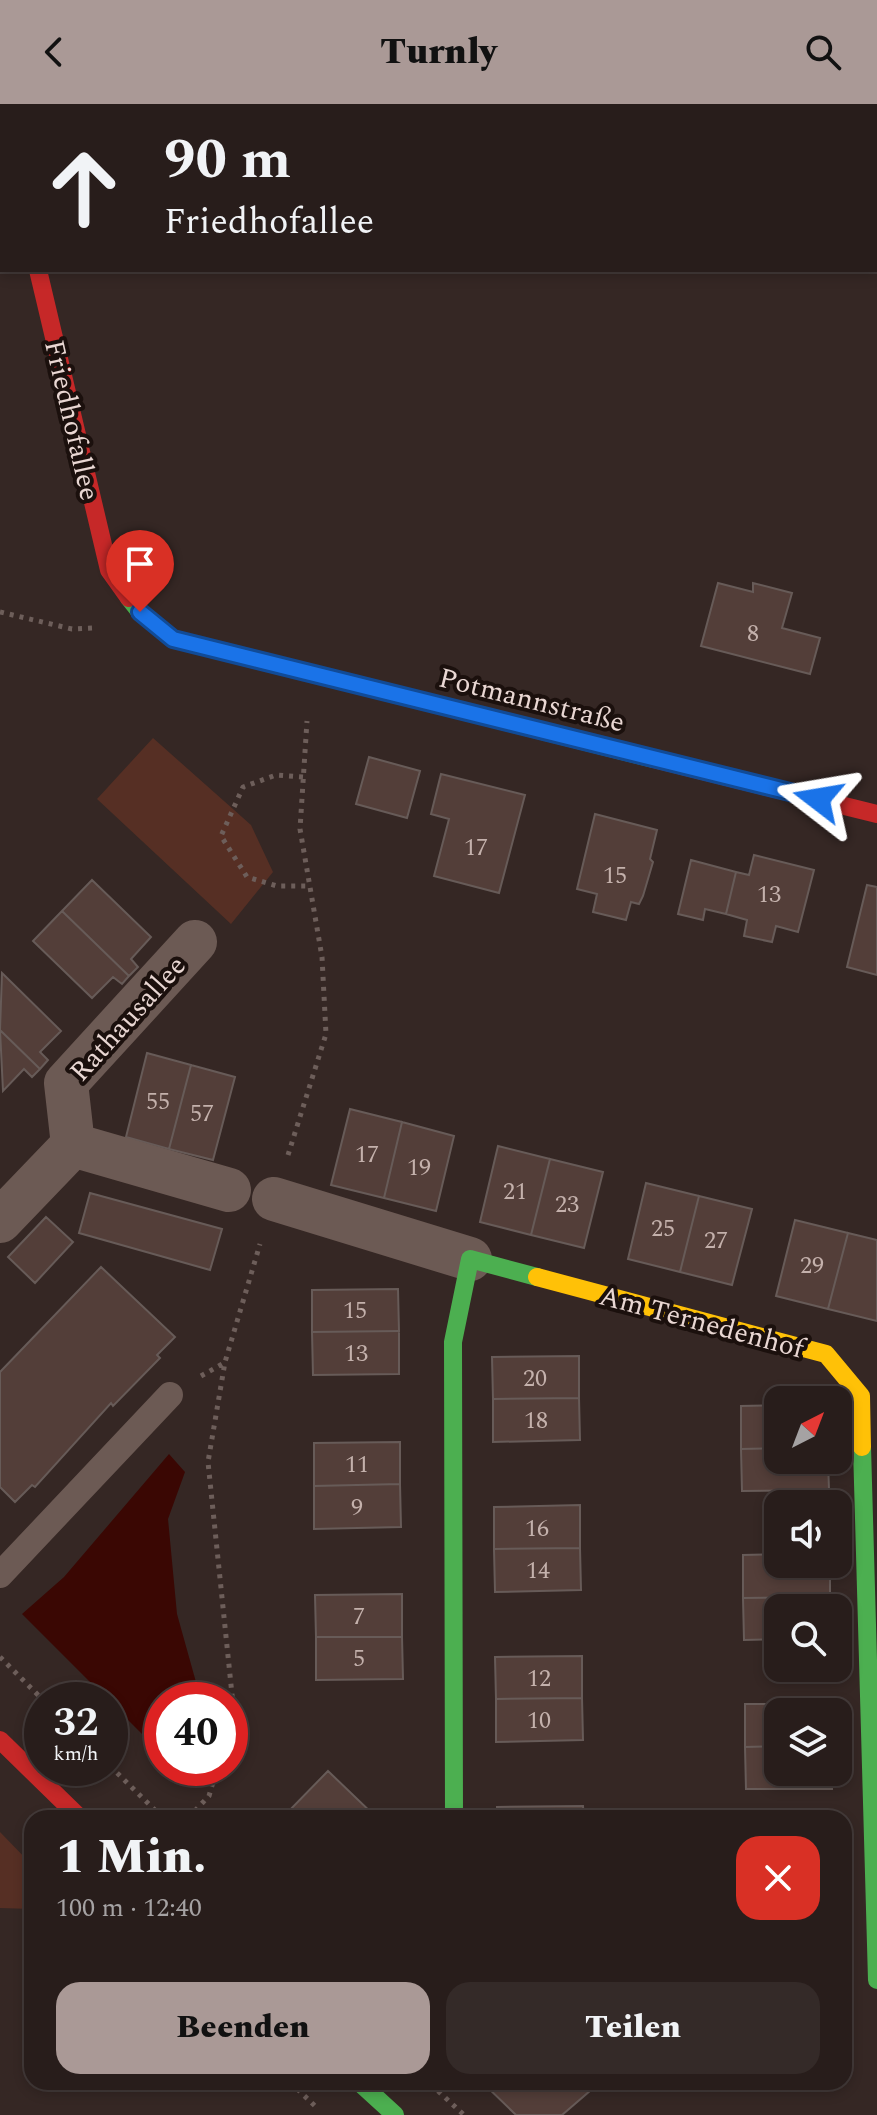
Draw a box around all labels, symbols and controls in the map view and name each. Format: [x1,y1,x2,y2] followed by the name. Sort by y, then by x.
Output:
[380,25,497,80] text: Turnly
[32,30,76,74] icon: back
[801,30,845,74] icon: search
[164,118,291,203] text: 90 m
[32,136,136,240] icon: ahead
[164,195,374,250] text: Friedhofallee
[32,336,111,505] street label: Friedhofallee
[106,530,174,612] pin
[118,542,162,586] icon: arrive
[747,616,759,652] house number: 8
[434,657,629,744] street label: Potmannstraße
[776,757,860,841] position arrow
[464,830,488,866] house number: 17
[603,858,627,894] house number: 15
[757,877,781,913] house number: 13
[60,946,197,1092] street label: Rathausallee
[146,1084,170,1120] house number: 55
[190,1096,214,1132] house number: 57
[355,1137,379,1173] house number: 17
[407,1150,431,1186] house number: 19
[503,1174,527,1210] house number: 21
[555,1187,579,1223] house number: 23
[651,1211,675,1247] house number: 25
[704,1223,728,1259] house number: 27
[800,1248,824,1284] house number: 29
[594,1274,811,1371] street label: Am Ternedenhof
[343,1293,367,1329] house number: 15
[344,1336,368,1372] house number: 13
[523,1361,547,1397] house number: 20
[764,1386,852,1474] north arrow
[764,1386,852,1786] map controls
[524,1403,548,1439] house number: 18
[345,1447,369,1483] house number: 11
[351,1490,363,1526] house number: 9
[764,1490,852,1578] button: sound
[525,1511,549,1547] house number: 16
[526,1553,550,1589] house number: 14
[764,1594,852,1682] button: search
[353,1599,365,1635] house number: 7
[353,1641,365,1677] house number: 5
[527,1661,551,1697] house number: 12
[144,1682,248,1786] speed limit sign: 40
[54,1693,98,1754] text: 32
[764,1698,852,1786] button: layers
[527,1703,551,1739] house number: 10
[54,1739,99,1769] text: km/h
[56,1821,207,1894] text: 1 Min.
[736,1836,820,1920] button: close
[56,1888,202,1928] text: 100 m · 12:40
[56,1982,430,2074] button: Beenden
[446,1982,820,2074] button: Teilen

